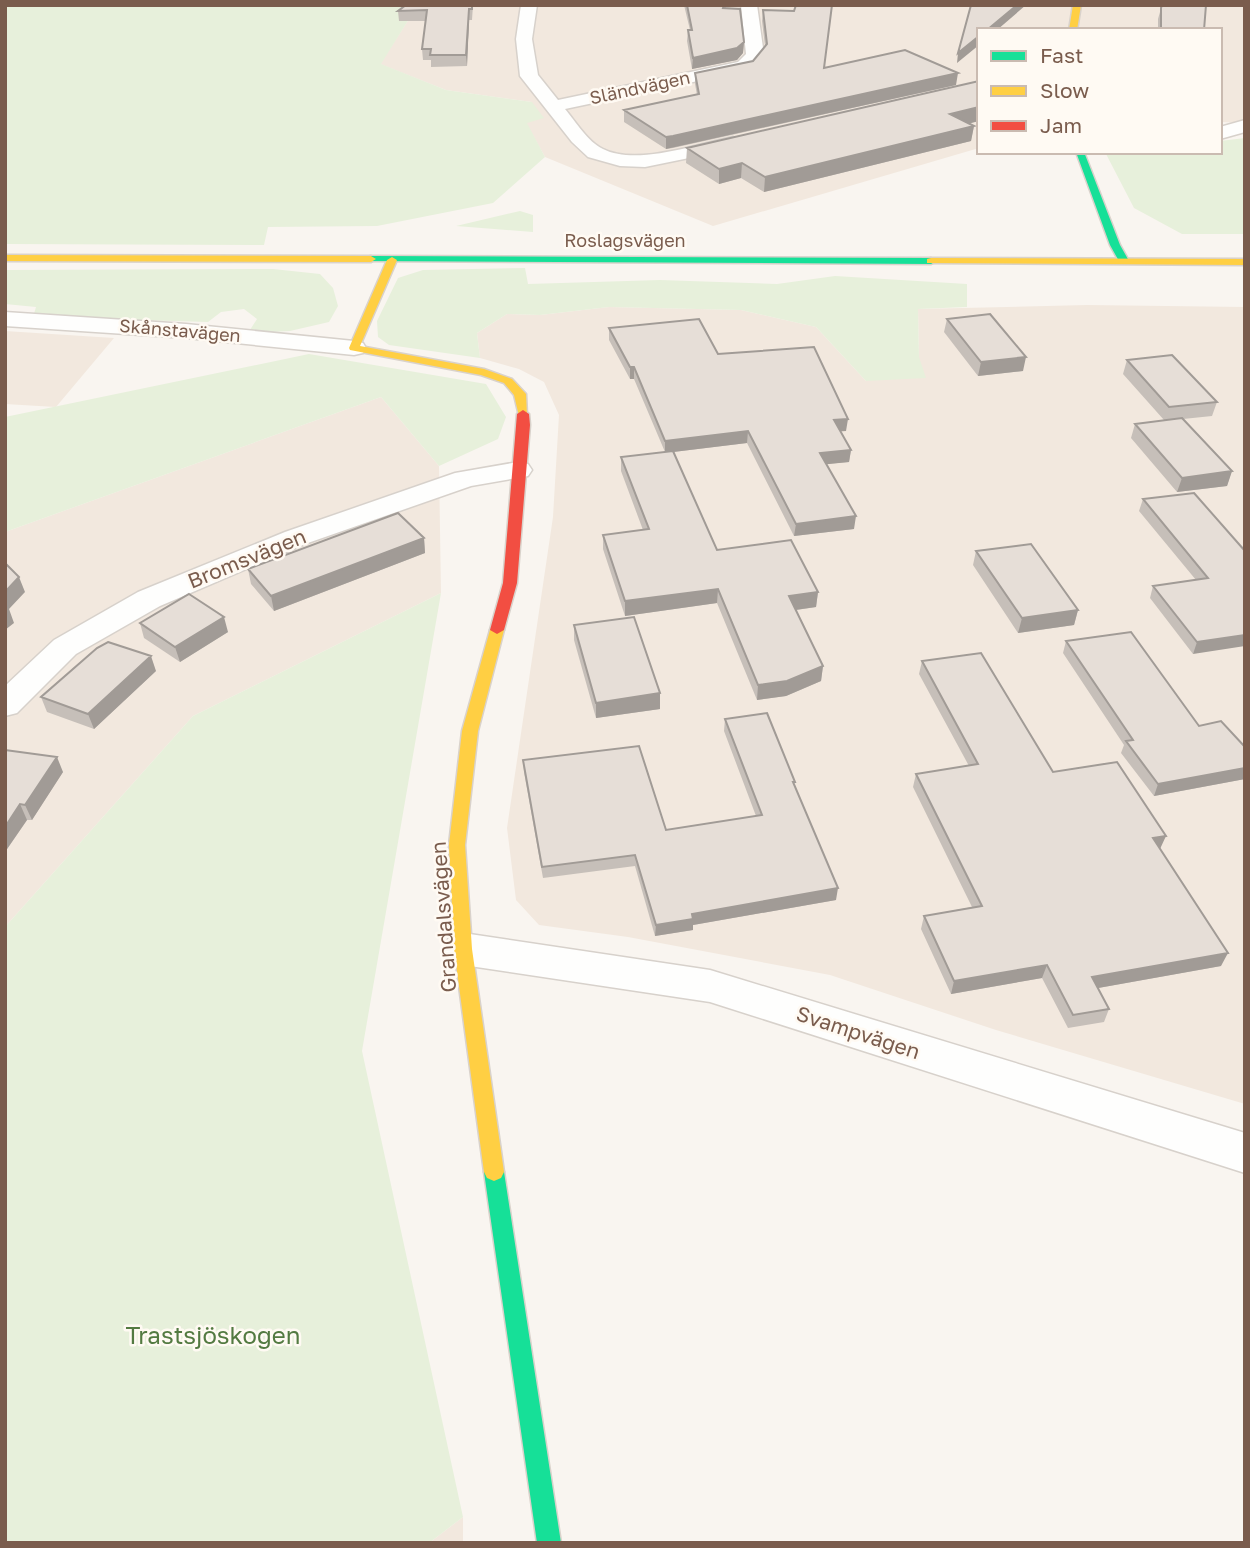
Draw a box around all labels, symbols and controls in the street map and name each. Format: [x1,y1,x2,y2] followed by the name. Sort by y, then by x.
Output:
[977,28,1222,154] legend
[1040,42,1083,68] text: Fast
[588,66,692,108] street label: Sländvägen
[1040,77,1089,103] text: Slow
[1040,112,1082,138] text: Jam
[564,229,686,251] street label: Roslagsvägen
[118,314,242,346] street label: Skånstavägen
[184,522,310,594] street label: Bromsvägen
[425,841,461,994] street label: Grandalsvägen
[793,1000,923,1064] street label: Svampvägen
[126,1320,300,1349] park label: Trastsjöskogen

